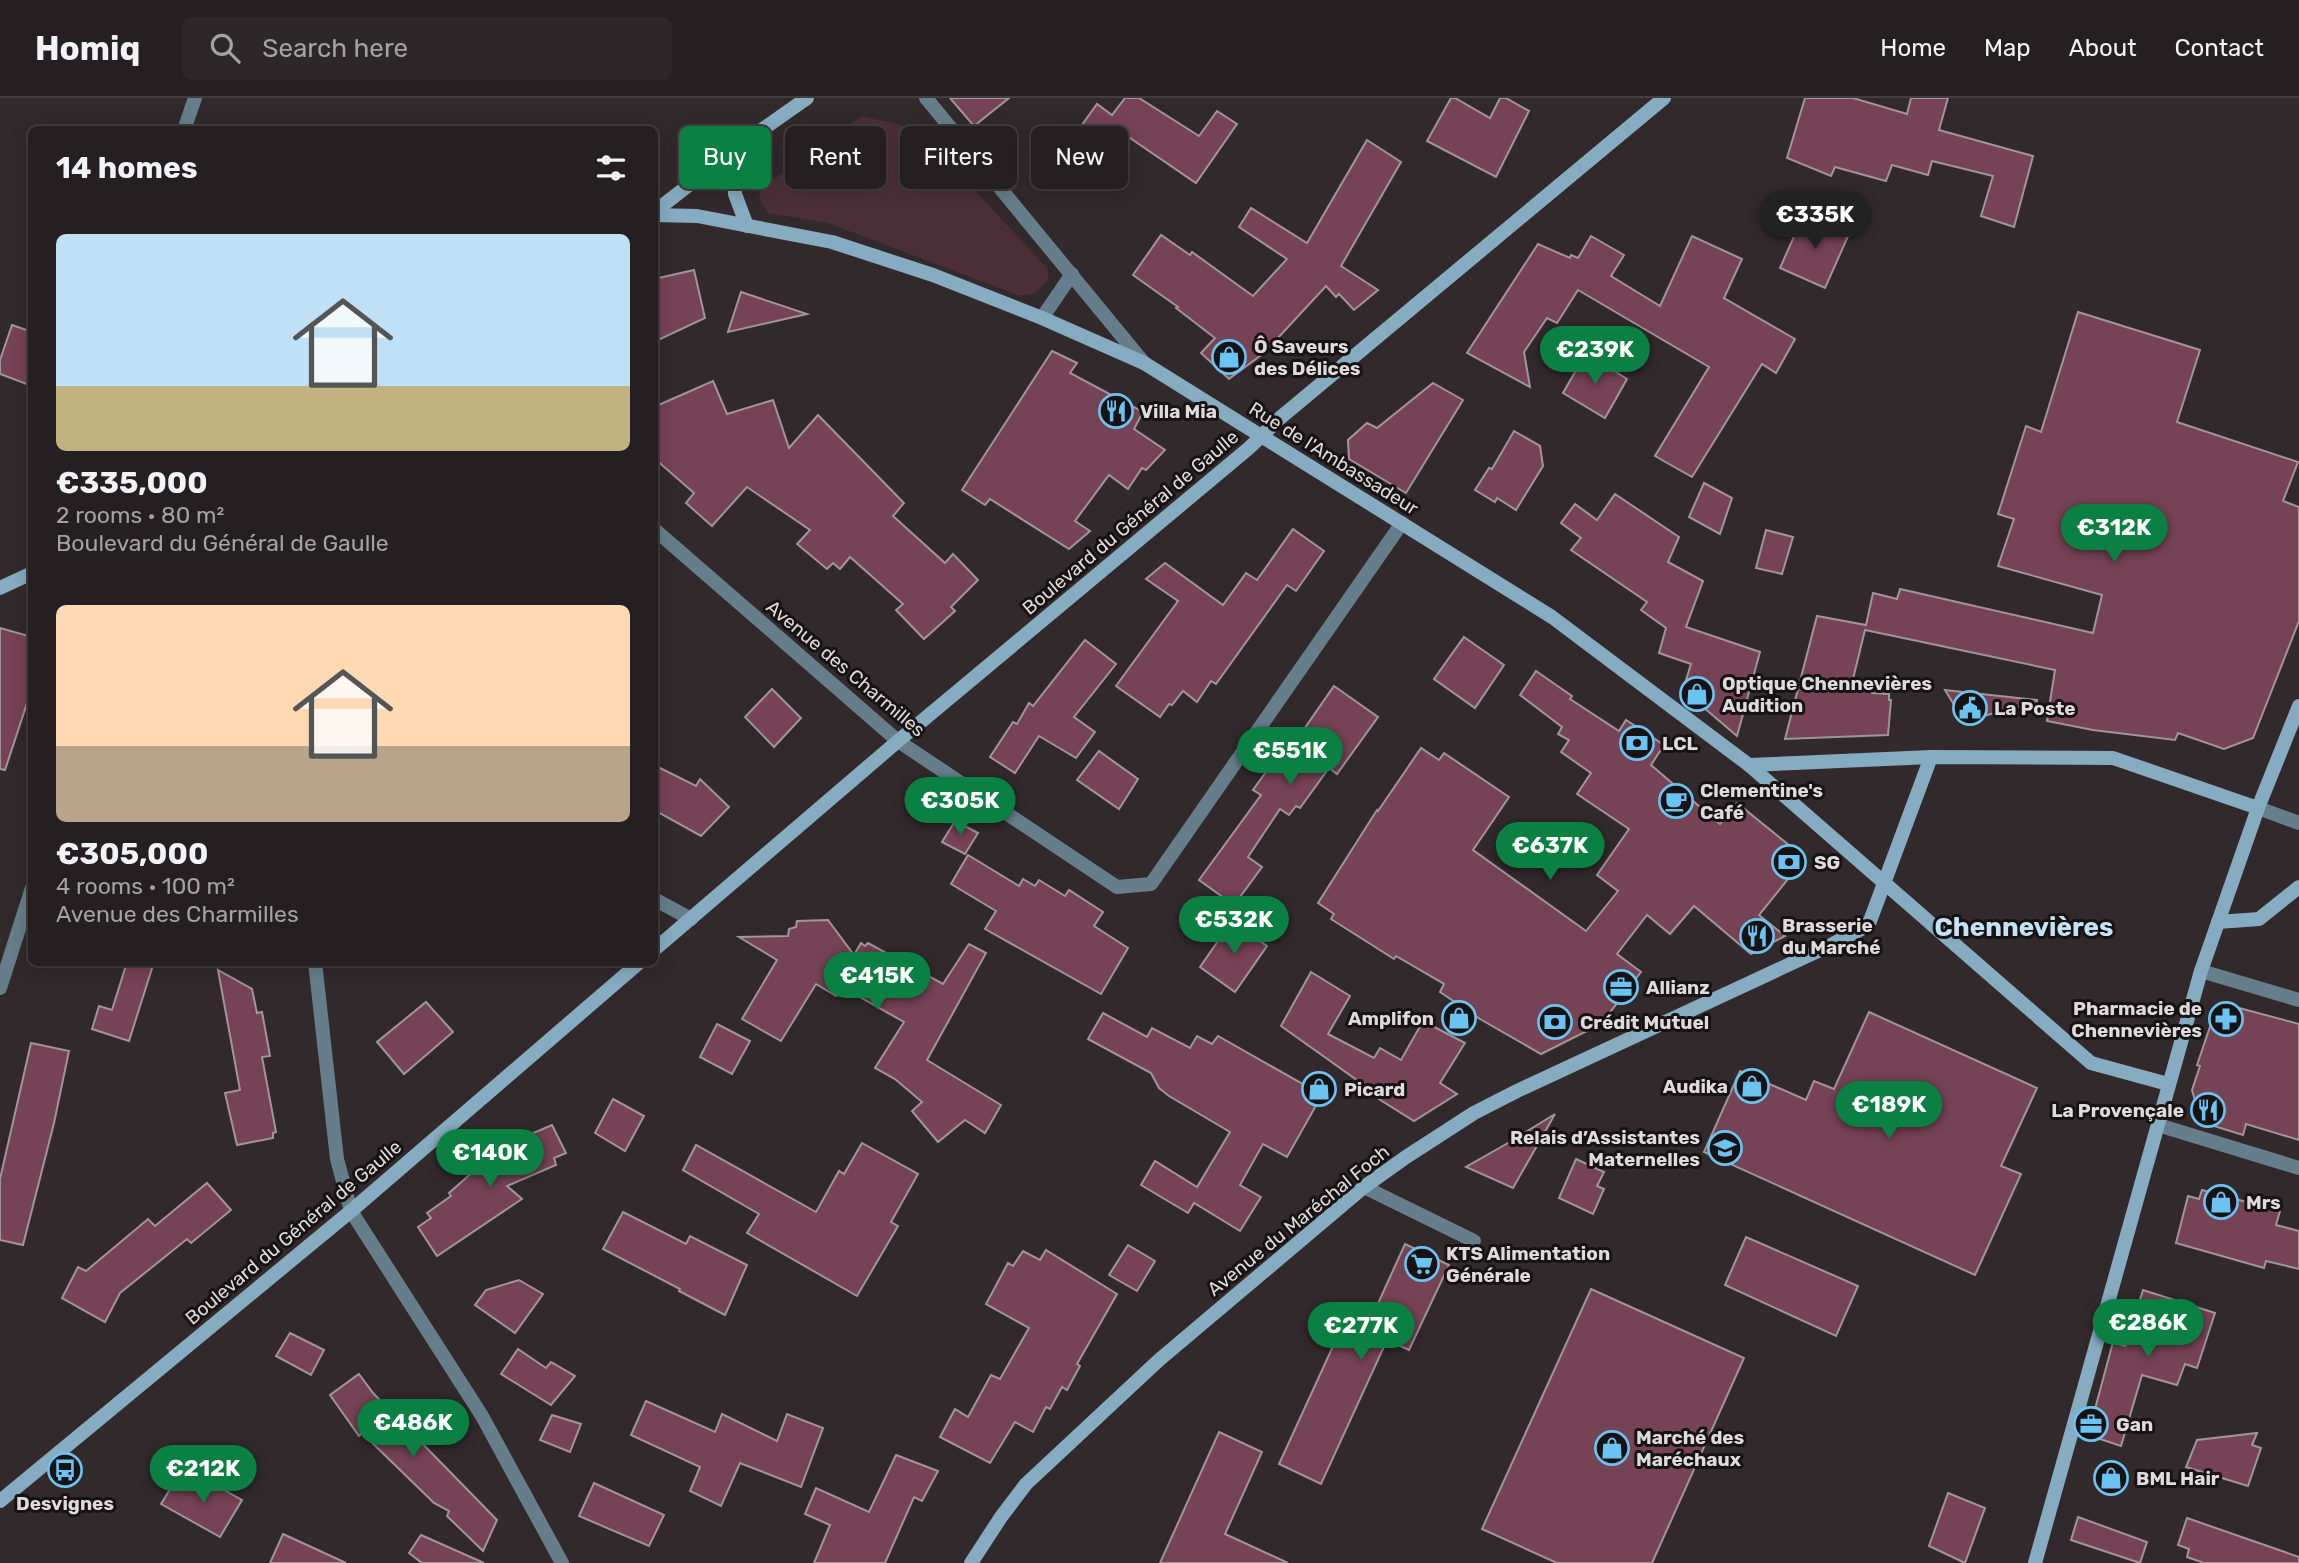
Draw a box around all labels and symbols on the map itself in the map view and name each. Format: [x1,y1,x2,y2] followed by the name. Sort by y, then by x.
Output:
[1766,192,1864,251] pin: €335K
[1546,327,1644,386] pin: €239K
[1254,335,1361,380] place label: Ô Saveurs des Délices
[1210,338,1248,376] shop icon: Ô Saveurs des Délices
[1097,392,1135,430] restaurant icon: Villa Mia
[1245,397,1423,520] street label: Rue de l'Ambassadeur
[1140,400,1217,423] place label: Villa Mia
[1018,425,1243,620] street label: Boulevard du Général de Gaulle
[2065,504,2163,564] pin: €312K
[761,595,930,742] street label: Avenue des Charmilles
[1722,672,1932,717] place label: Optique Chennevières Audition
[1678,675,1716,713] shop icon: Optique Chennevières Audition
[1951,689,1989,727] public building icon: La Poste
[1994,697,2076,720] place label: La Poste
[1618,724,1656,762] bank icon: LCL
[1241,728,1339,787] pin: €551K
[1662,732,1699,755] place label: LCL
[911,778,1009,837] pin: €305K
[1700,779,1823,824] place label: Clementine's Café
[1657,782,1695,820] cafe icon: Clementine's Café
[1501,822,1599,882] pin: €637K
[1770,843,1808,881] bank icon: SG
[1814,851,1840,874] place label: SG
[1185,896,1283,956] pin: €532K
[1935,912,2113,943] district label: Chennevières
[1782,914,1881,959] place label: Brasserie du Marché
[1738,917,1776,955] restaurant icon: Brasserie du Marché
[828,953,926,1012] pin: €415K
[1602,968,1640,1006] office icon: Allianz
[1646,976,1710,999] place label: Allianz
[2071,997,2202,1042] place label: Pharmacie de Chennevières
[1440,999,1478,1037] shop icon: Amplifon
[2207,1000,2245,1038] pharmacy icon: Pharmacie de Chennevières
[1536,1003,1574,1041] bank icon: Crédit Mutuel
[1348,1007,1434,1030] place label: Amplifon
[1580,1011,1709,1034] place label: Crédit Mutuel
[1733,1067,1771,1105] shop icon: Audika
[1300,1070,1338,1108] shop icon: Picard
[1663,1075,1728,1098] place label: Audika
[1344,1078,1405,1101] place label: Picard
[1840,1082,1938,1141] pin: €189K
[2189,1091,2227,1129] restaurant icon: La Provençale
[2051,1099,2184,1122] place label: La Provençale
[1510,1126,1700,1171] place label: Relais d’Assistantes Maternelles
[1706,1129,1744,1167] school or university icon: Relais d’Assistantes Maternelles
[441,1130,539,1189] pin: €140K
[181,1135,406,1330] street label: Boulevard du Général de Gaulle
[1203,1140,1394,1301] street label: Avenue du Maréchal Foch
[2202,1183,2240,1221] shop icon: Mrs
[2246,1191,2281,1214] place label: Mrs
[1446,1242,1610,1287] place label: KTS Alimentation Générale
[1403,1245,1441,1283] supermarket icon: KTS Alimentation Générale
[2099,1300,2197,1359] pin: €286K
[1312,1302,1410,1362] pin: €277K
[364,1400,462,1459] pin: €486K
[2072,1405,2110,1443] office icon: Gan
[2116,1413,2153,1436] place label: Gan
[1636,1426,1744,1471] place label: Marché des Maréchaux
[1593,1429,1631,1467] shop icon: Marché des Maréchaux
[154,1446,252,1505] pin: €212K
[46,1451,84,1489] bus stop icon: Desvignes
[2092,1459,2130,1497] shop icon: BML Hair
[2136,1467,2220,1490] place label: BML Hair
[16,1492,114,1515] place label: Desvignes

